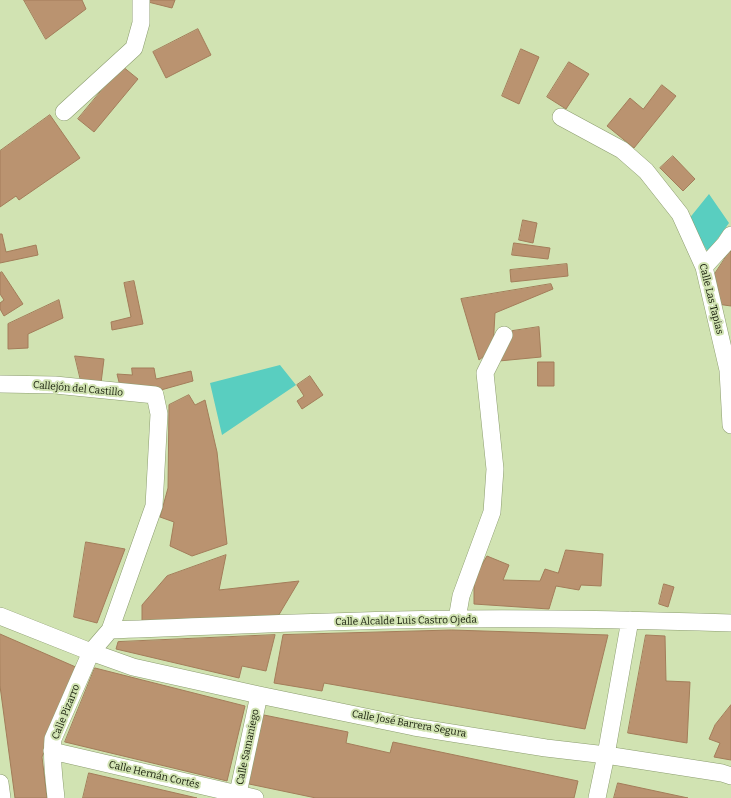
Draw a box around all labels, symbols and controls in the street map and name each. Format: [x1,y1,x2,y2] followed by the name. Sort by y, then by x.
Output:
[696,262,726,336] street label: Calle Las Tapias
[32,379,124,399] street label: Callejón del Castillo
[335,614,477,628] street label: Calle Alcalde Luis Castro Ojeda
[50,683,82,741] street label: Calle Pizarro
[234,708,262,786] street label: Calle Samaniego
[351,708,467,740] street label: Calle José Barrera Segura
[107,759,201,791] street label: Calle Hernán Cortés

